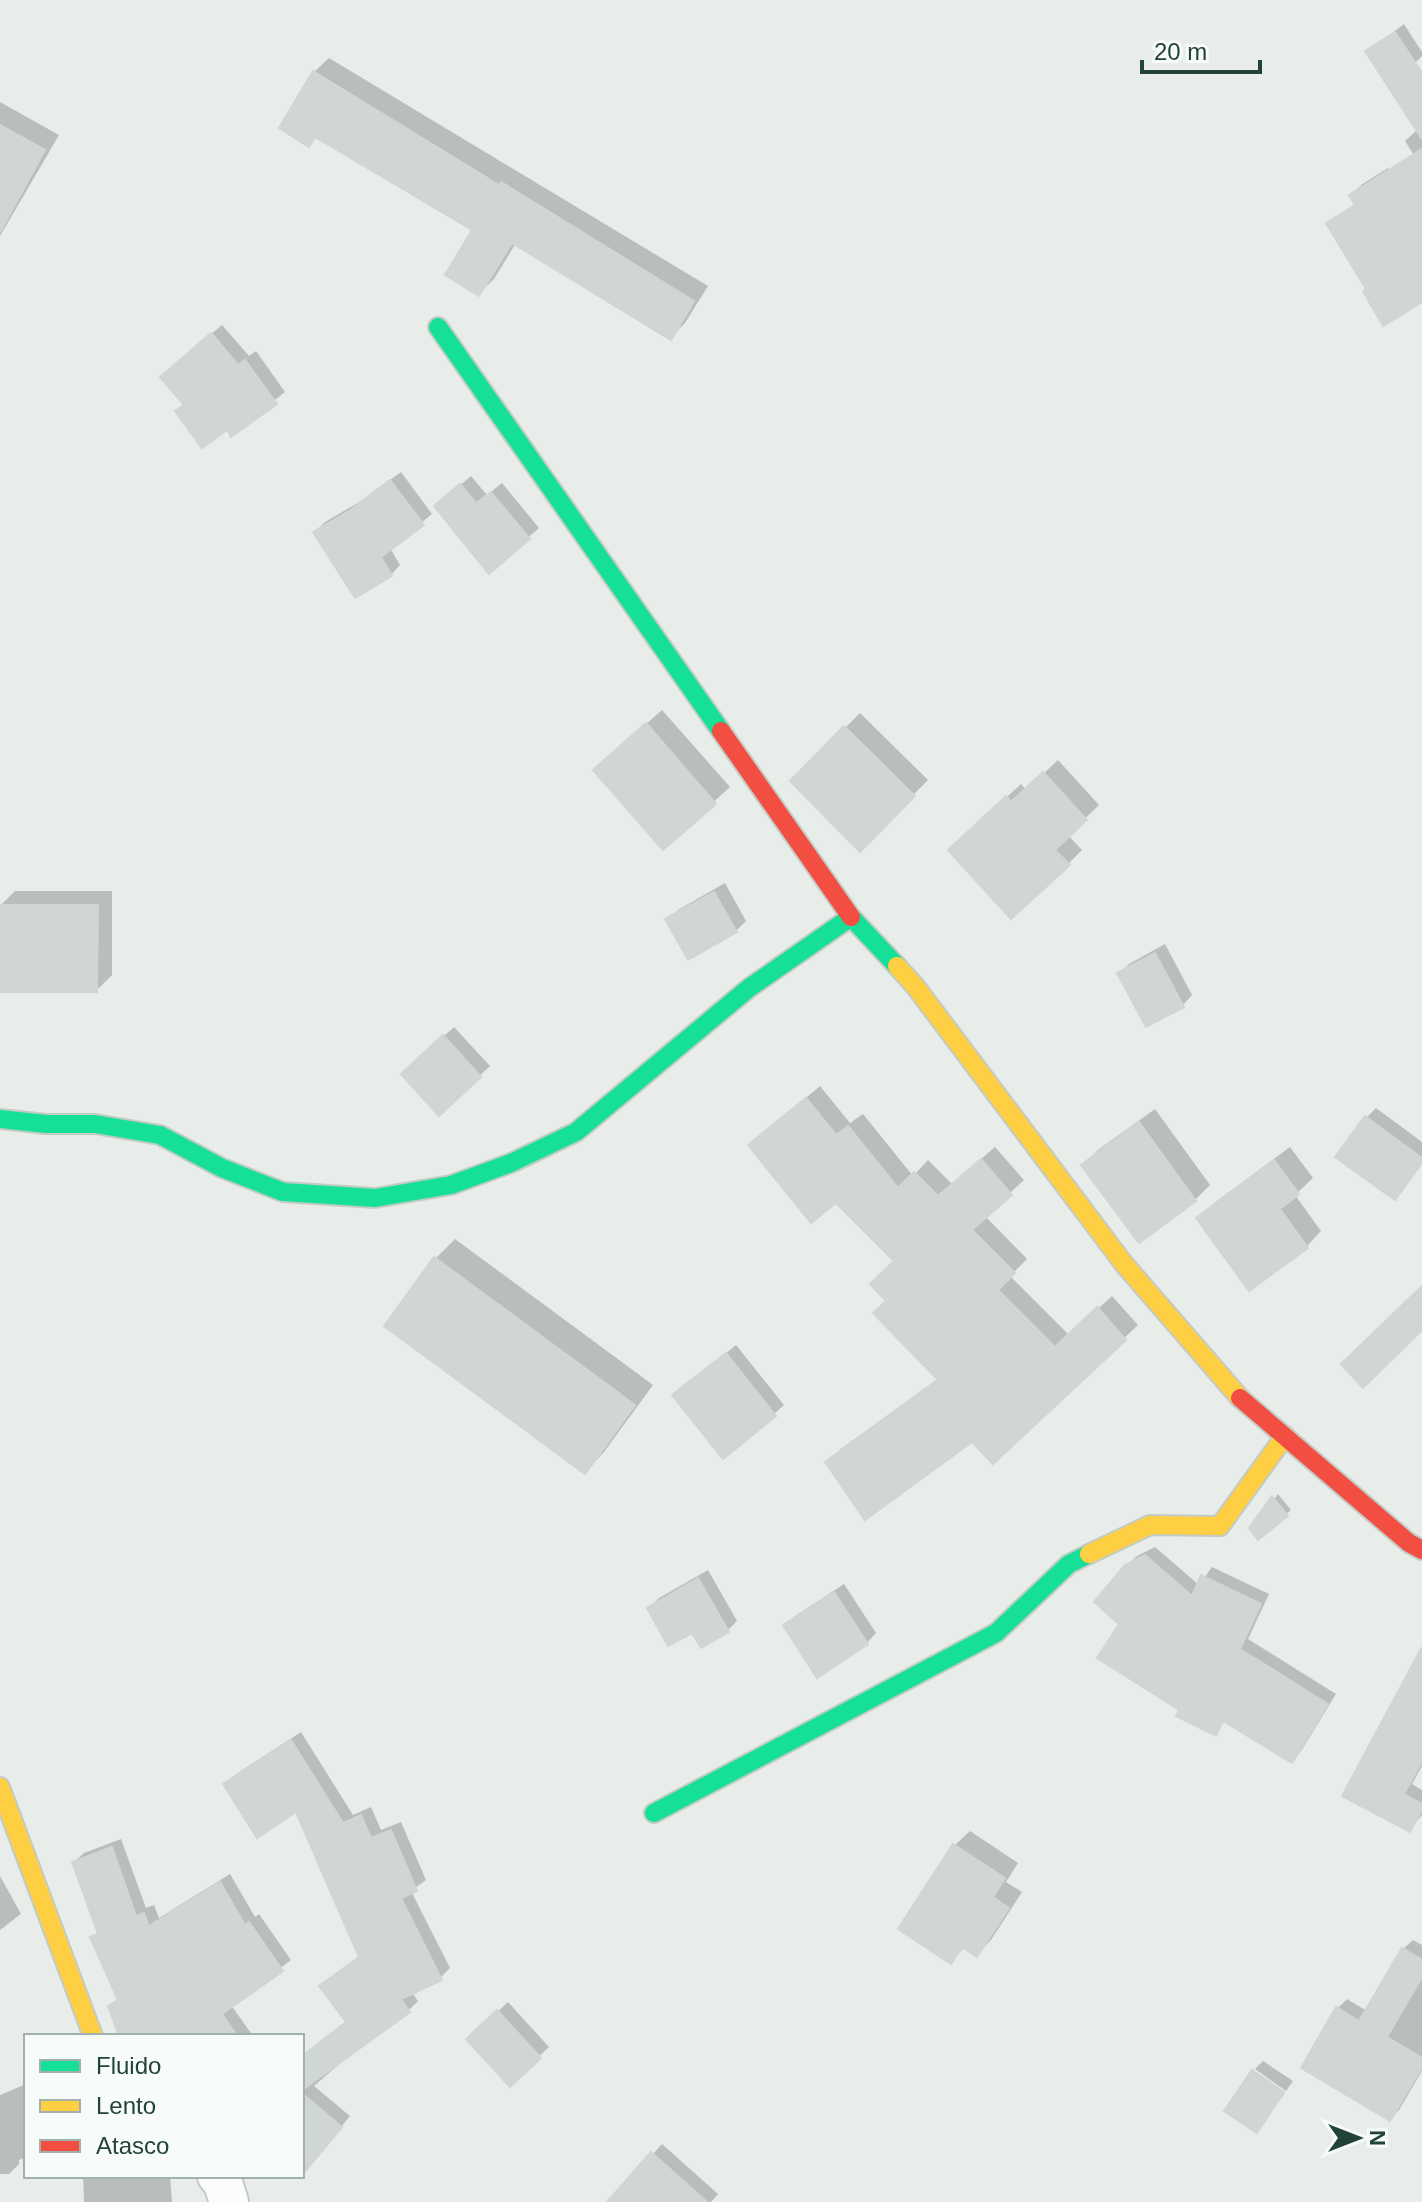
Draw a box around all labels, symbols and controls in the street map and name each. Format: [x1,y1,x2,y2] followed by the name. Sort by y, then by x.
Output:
[1142,24,1260,74] scale bar
[1154,38,1207,65] text: 20 m
[24,2034,304,2178] legend
[96,2052,161,2079] text: Fluido
[96,2092,156,2119] text: Lento
[1318,2098,1398,2178] north arrow
[1365,2130,1390,2146] text: N
[96,2132,169,2159] text: Atasco

